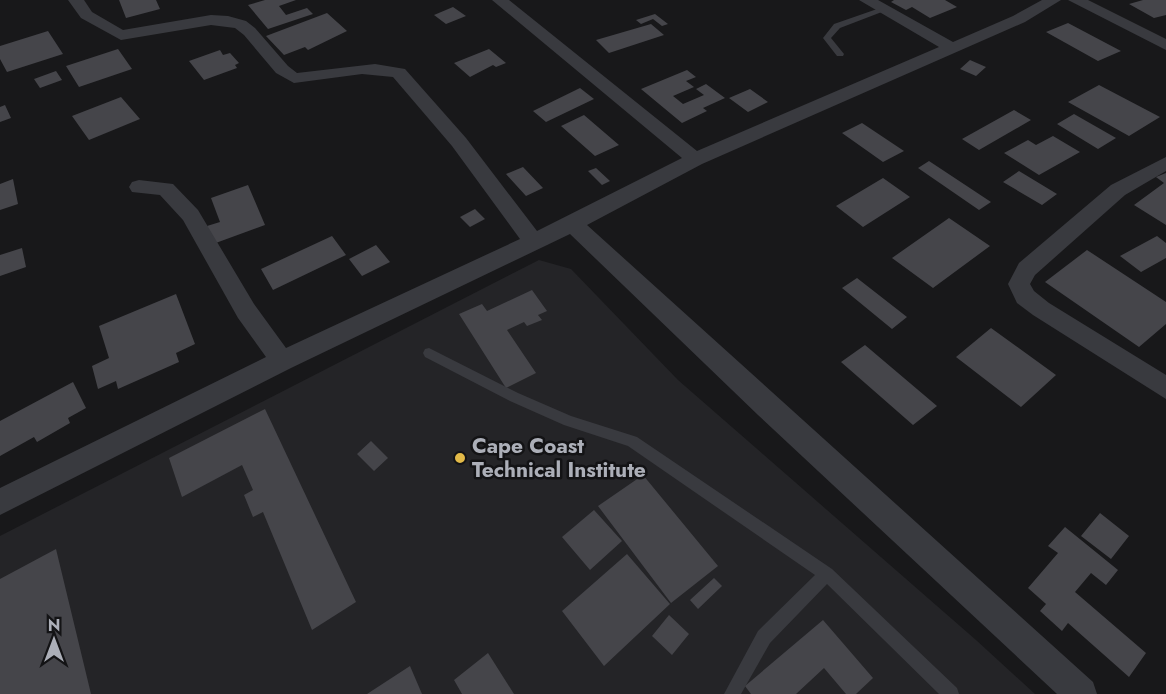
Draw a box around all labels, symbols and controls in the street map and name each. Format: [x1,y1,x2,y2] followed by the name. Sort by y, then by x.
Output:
[472,431,646,485] place label: Cape Coast Technical Institute
[453,451,467,465] marker: Cape Coast Technical Institute
[24,610,84,670] north arrow
[48,614,60,637] text: N

